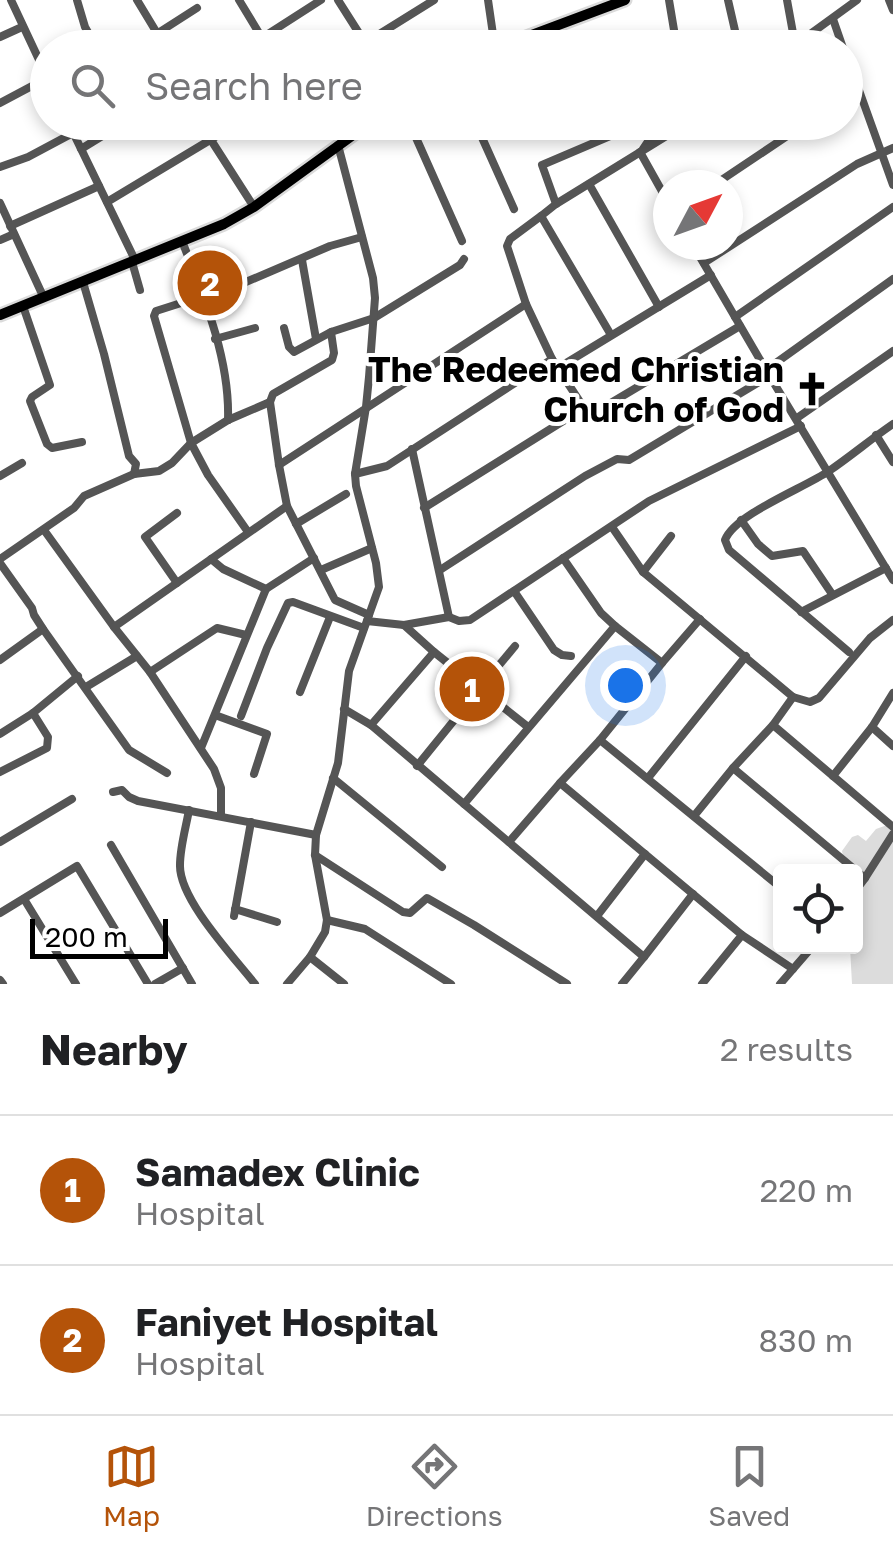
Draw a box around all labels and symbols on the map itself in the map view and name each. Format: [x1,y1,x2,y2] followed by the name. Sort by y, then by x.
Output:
[653,170,743,260] north arrow
[178,246,242,320] pin: 2
[368,348,784,430] place label: The Redeemed Christian Church of God
[793,370,831,408] church icon: The Redeemed Christian Church of God
[440,652,504,726] pin: 1
[600,660,651,711] your location
[30,914,168,958] scale bar

